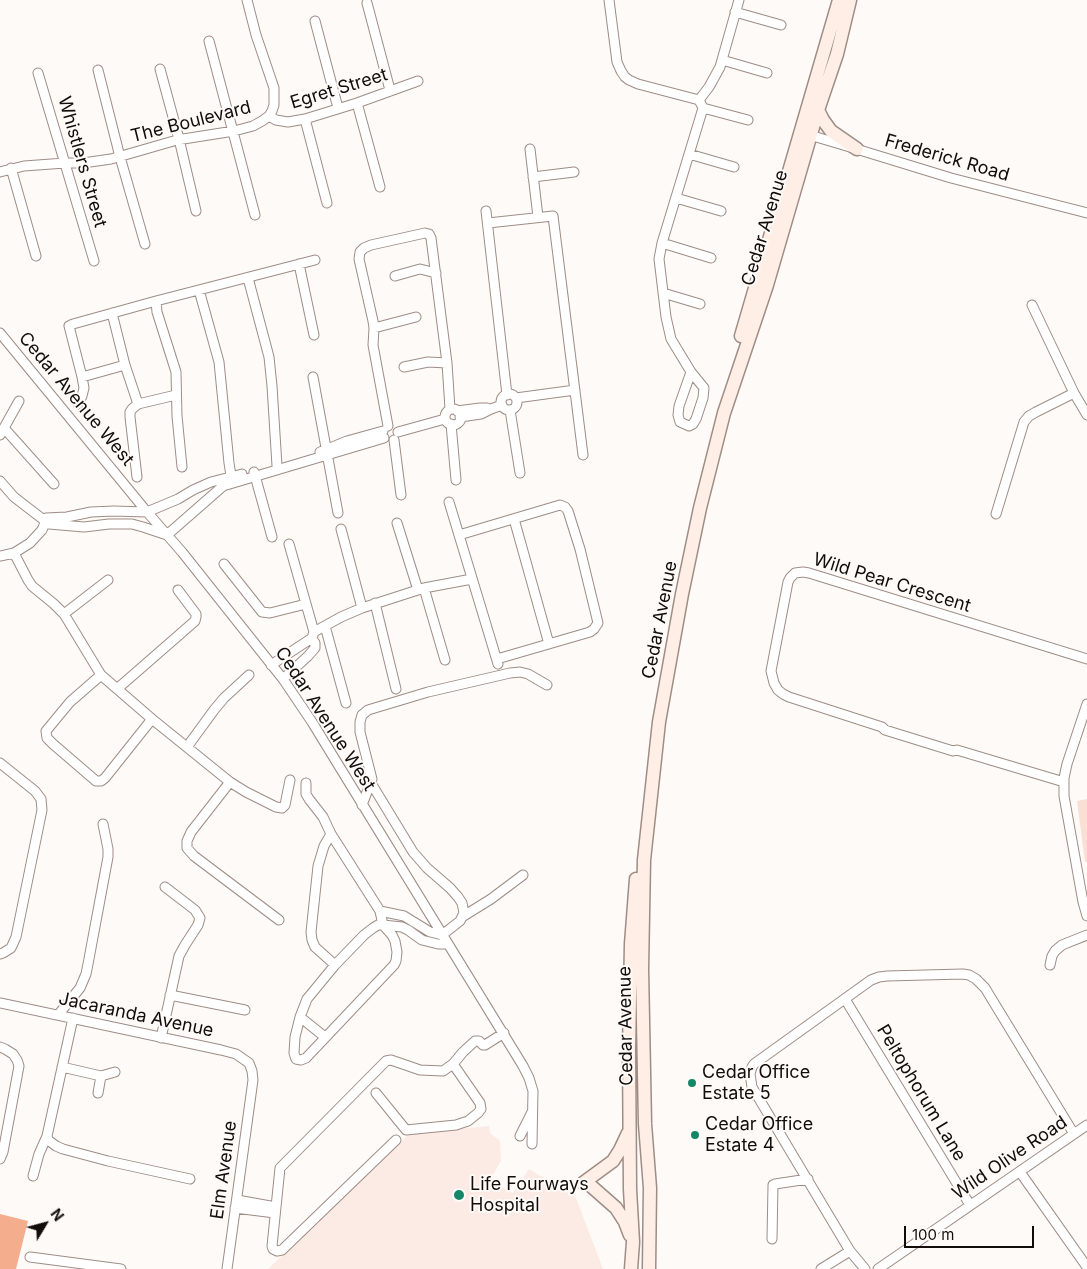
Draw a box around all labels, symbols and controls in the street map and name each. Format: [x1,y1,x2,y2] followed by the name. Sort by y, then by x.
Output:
[288,64,390,114] street label: Egret Street
[53,94,111,230] street label: Whistlers Street
[129,97,253,147] street label: The Boulevard
[882,130,1012,186] street label: Frederick Road
[737,168,793,288] street label: Cedar Avenue
[14,328,138,470] street label: Cedar Avenue West
[811,549,973,617] street label: Wild Pear Crescent
[638,559,682,681] street label: Cedar Avenue
[270,643,380,795] street label: Cedar Avenue West
[614,966,638,1086] street label: Cedar Avenue
[57,988,215,1042] street label: Jacaranda Avenue
[872,1021,970,1165] street label: Peltophorum Lane
[702,1062,810,1104] place label: Cedar Office Estate 5
[686,1077,698,1089] marker: Cedar Office Estate 5
[949,1112,1071,1204] street label: Wild Olive Road
[705,1114,813,1156] place label: Cedar Office Estate 4
[206,1119,242,1221] street label: Elm Avenue
[689,1129,701,1141] marker: Cedar Office Estate 4
[470,1174,589,1216] place label: Life Fourways Hospital
[452,1188,466,1202] marker: Life Fourways Hospital
[20,1199,70,1249] north arrow
[47,1205,67,1224] text: N
[907,1216,1037,1248] scale bar
[912,1225,954,1244] text: 100 m

